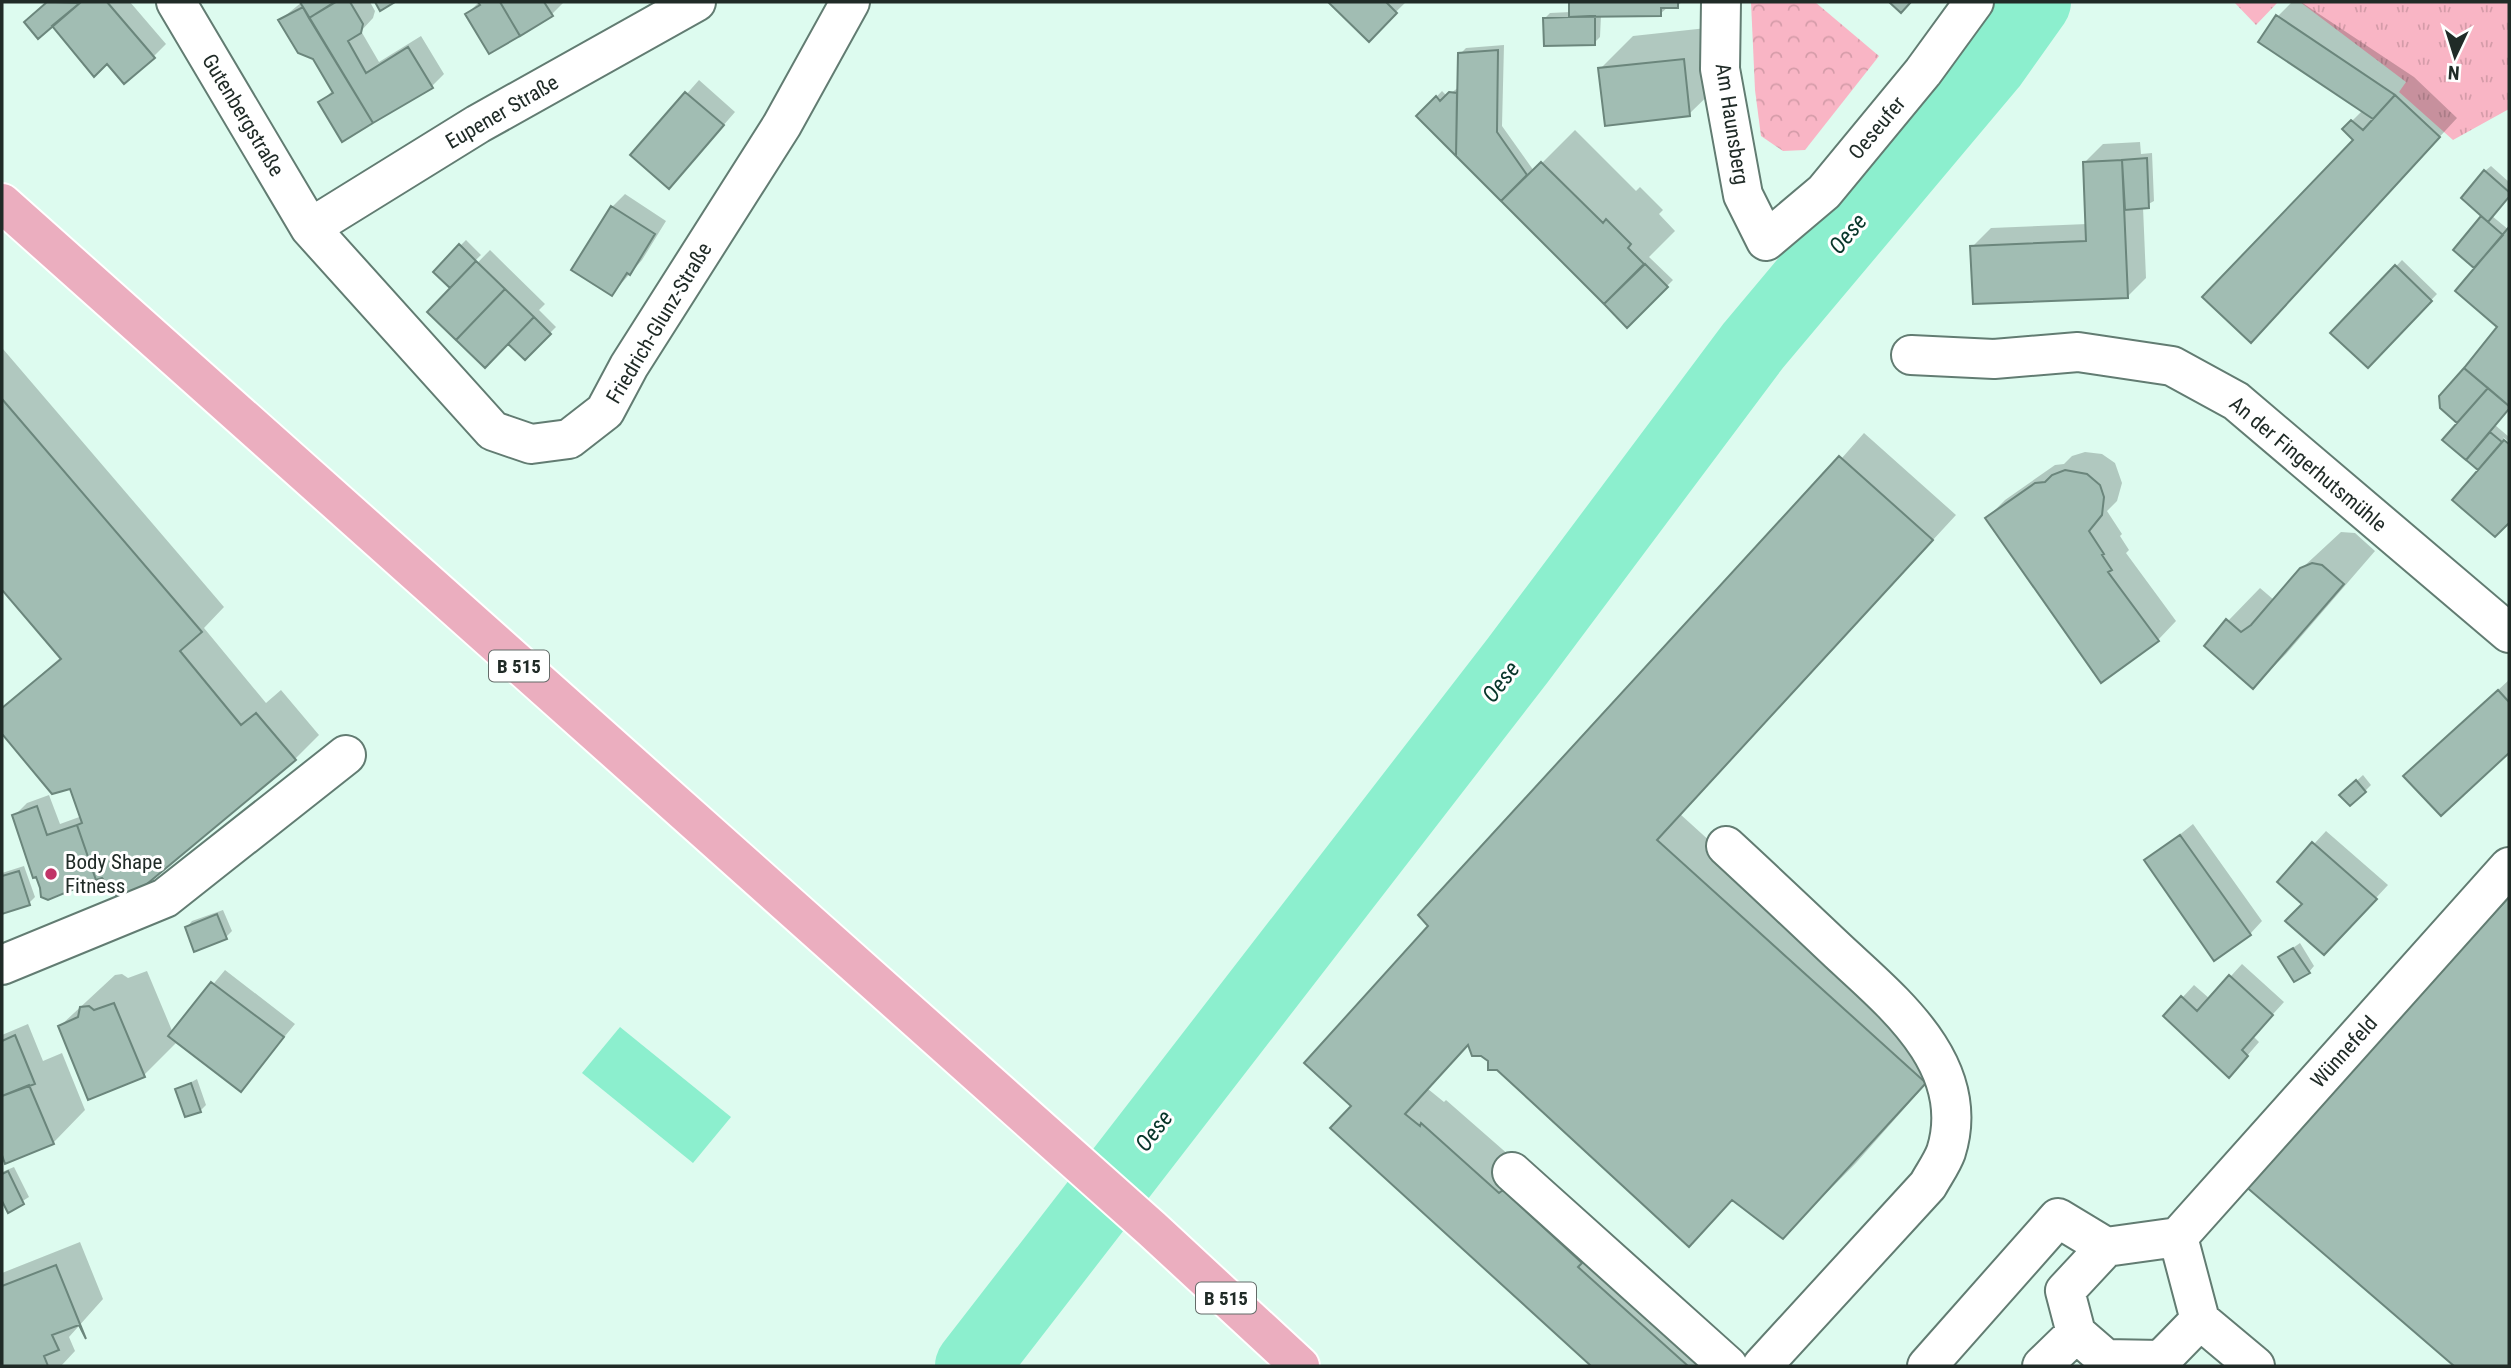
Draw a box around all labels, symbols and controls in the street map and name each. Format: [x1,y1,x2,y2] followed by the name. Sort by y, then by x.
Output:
[2420,21,2490,91] north arrow
[197,50,289,181] street label: Gutenbergstraße
[2447,61,2460,84] text: N
[1711,62,1753,186] street label: Am Haunsberg
[442,70,563,154] street label: Eupener Straße
[1844,92,1910,164] street label: Oeseufer
[1823,208,1873,260] water label: Oese
[601,238,717,408] street label: Friedrich-Glunz-Straße
[2225,391,2391,537] street label: An der Fingerhutsmühle
[489,650,549,681] road number: B 515
[1477,656,1525,708] water label: Oese
[65,850,162,898] place label: Body Shape Fitness
[43,866,59,882] marker: Body Shape Fitness
[2306,1011,2382,1093] street label: Wünnefeld
[1130,1105,1178,1157] water label: Oese
[1196,1282,1256,1314] road number: B 515

